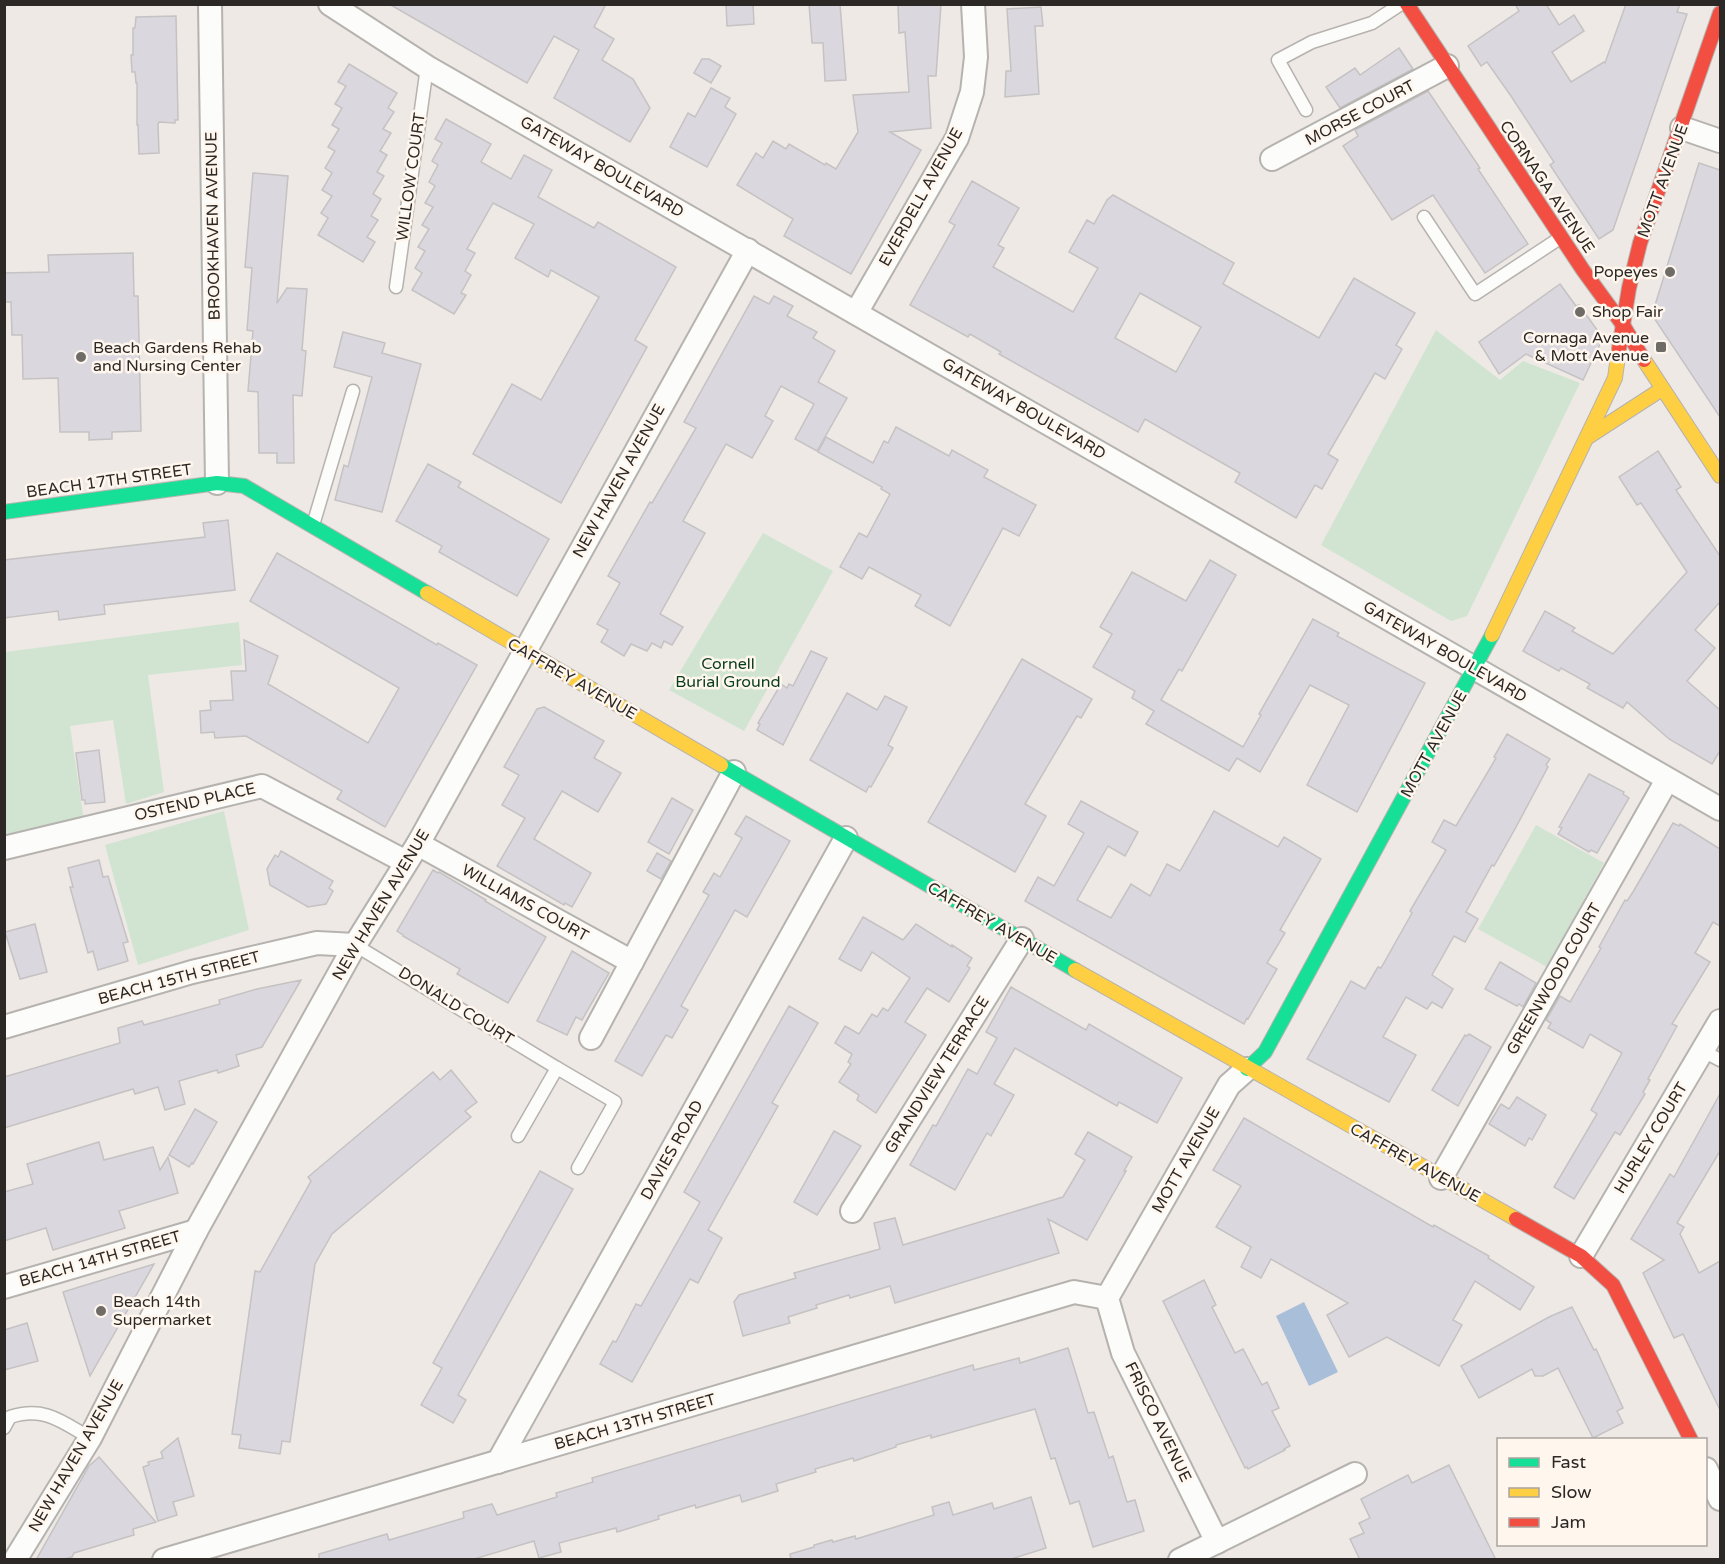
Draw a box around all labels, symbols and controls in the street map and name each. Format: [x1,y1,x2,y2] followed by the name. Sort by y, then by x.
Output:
[1302,76,1418,150] street label: MORSE COURT
[392,111,430,243] street label: WILLOW COURT
[516,112,688,222] street label: GATEWAY BOULEVARD
[1495,117,1599,257] street label: CORNAGA AVENUE
[1633,121,1693,241] street label: MOTT AVENUE
[875,124,967,270] street label: EVERDELL AVENUE
[201,132,225,320] street label: BROOKHAVEN AVENUE
[1593,262,1658,282] place label: Popeyes
[1663,265,1677,279] marker: Popeyes
[1592,302,1664,322] place label: Shop Fair
[1573,305,1587,319] marker: Shop Fair
[1523,328,1649,366] place label: Cornaga Avenue & Mott Avenue
[93,338,262,376] place label: Beach Gardens Rehab and Nursing Center
[1654,340,1668,354] marker: Cornaga Avenue & Mott Avenue
[74,350,88,364] marker: Beach Gardens Rehab and Nursing Center
[938,354,1110,464] street label: GATEWAY BOULEVARD
[568,401,670,561] street label: NEW HAVEN AVENUE
[25,459,193,503] street label: BEACH 17TH STREET
[1359,597,1531,707] street label: GATEWAY BOULEVARD
[504,634,640,724] street label: CAFFREY AVENUE
[675,654,781,692] park label: Cornell Burial Ground
[1396,687,1472,801] street label: MOTT AVENUE
[132,778,258,826] street label: OSTEND PLACE
[328,826,434,984] street label: NEW HAVEN AVENUE
[458,860,592,946] street label: WILLIAMS COURT
[924,878,1060,968] street label: CAFFREY AVENUE
[1502,899,1606,1059] street label: GREENWOOD COURT
[96,947,262,1009] street label: BEACH 15TH STREET
[395,962,518,1050] street label: DONALD COURT
[880,992,994,1158] street label: GRANDVIEW TERRACE
[1610,1078,1692,1197] street label: HURLEY COURT
[636,1097,708,1203] street label: DAVIES ROAD
[1147,1103,1225,1217] street label: MOTT AVENUE
[1346,1119,1484,1207] street label: CAFFREY AVENUE
[17,1226,183,1292] street label: BEACH 14TH STREET
[113,1292,211,1330] place label: Beach 14th Supermarket
[94,1304,108,1318] marker: Beach 14th Supermarket
[1120,1359,1196,1485] street label: FRISCO AVENUE
[24,1376,128,1536] street label: NEW HAVEN AVENUE
[552,1389,718,1455] street label: BEACH 13TH STREET
[1497,1438,1707,1546] legend
[1551,1451,1586,1473] text: Fast
[1551,1481,1592,1503] text: Slow
[1551,1511,1586,1533] text: Jam

